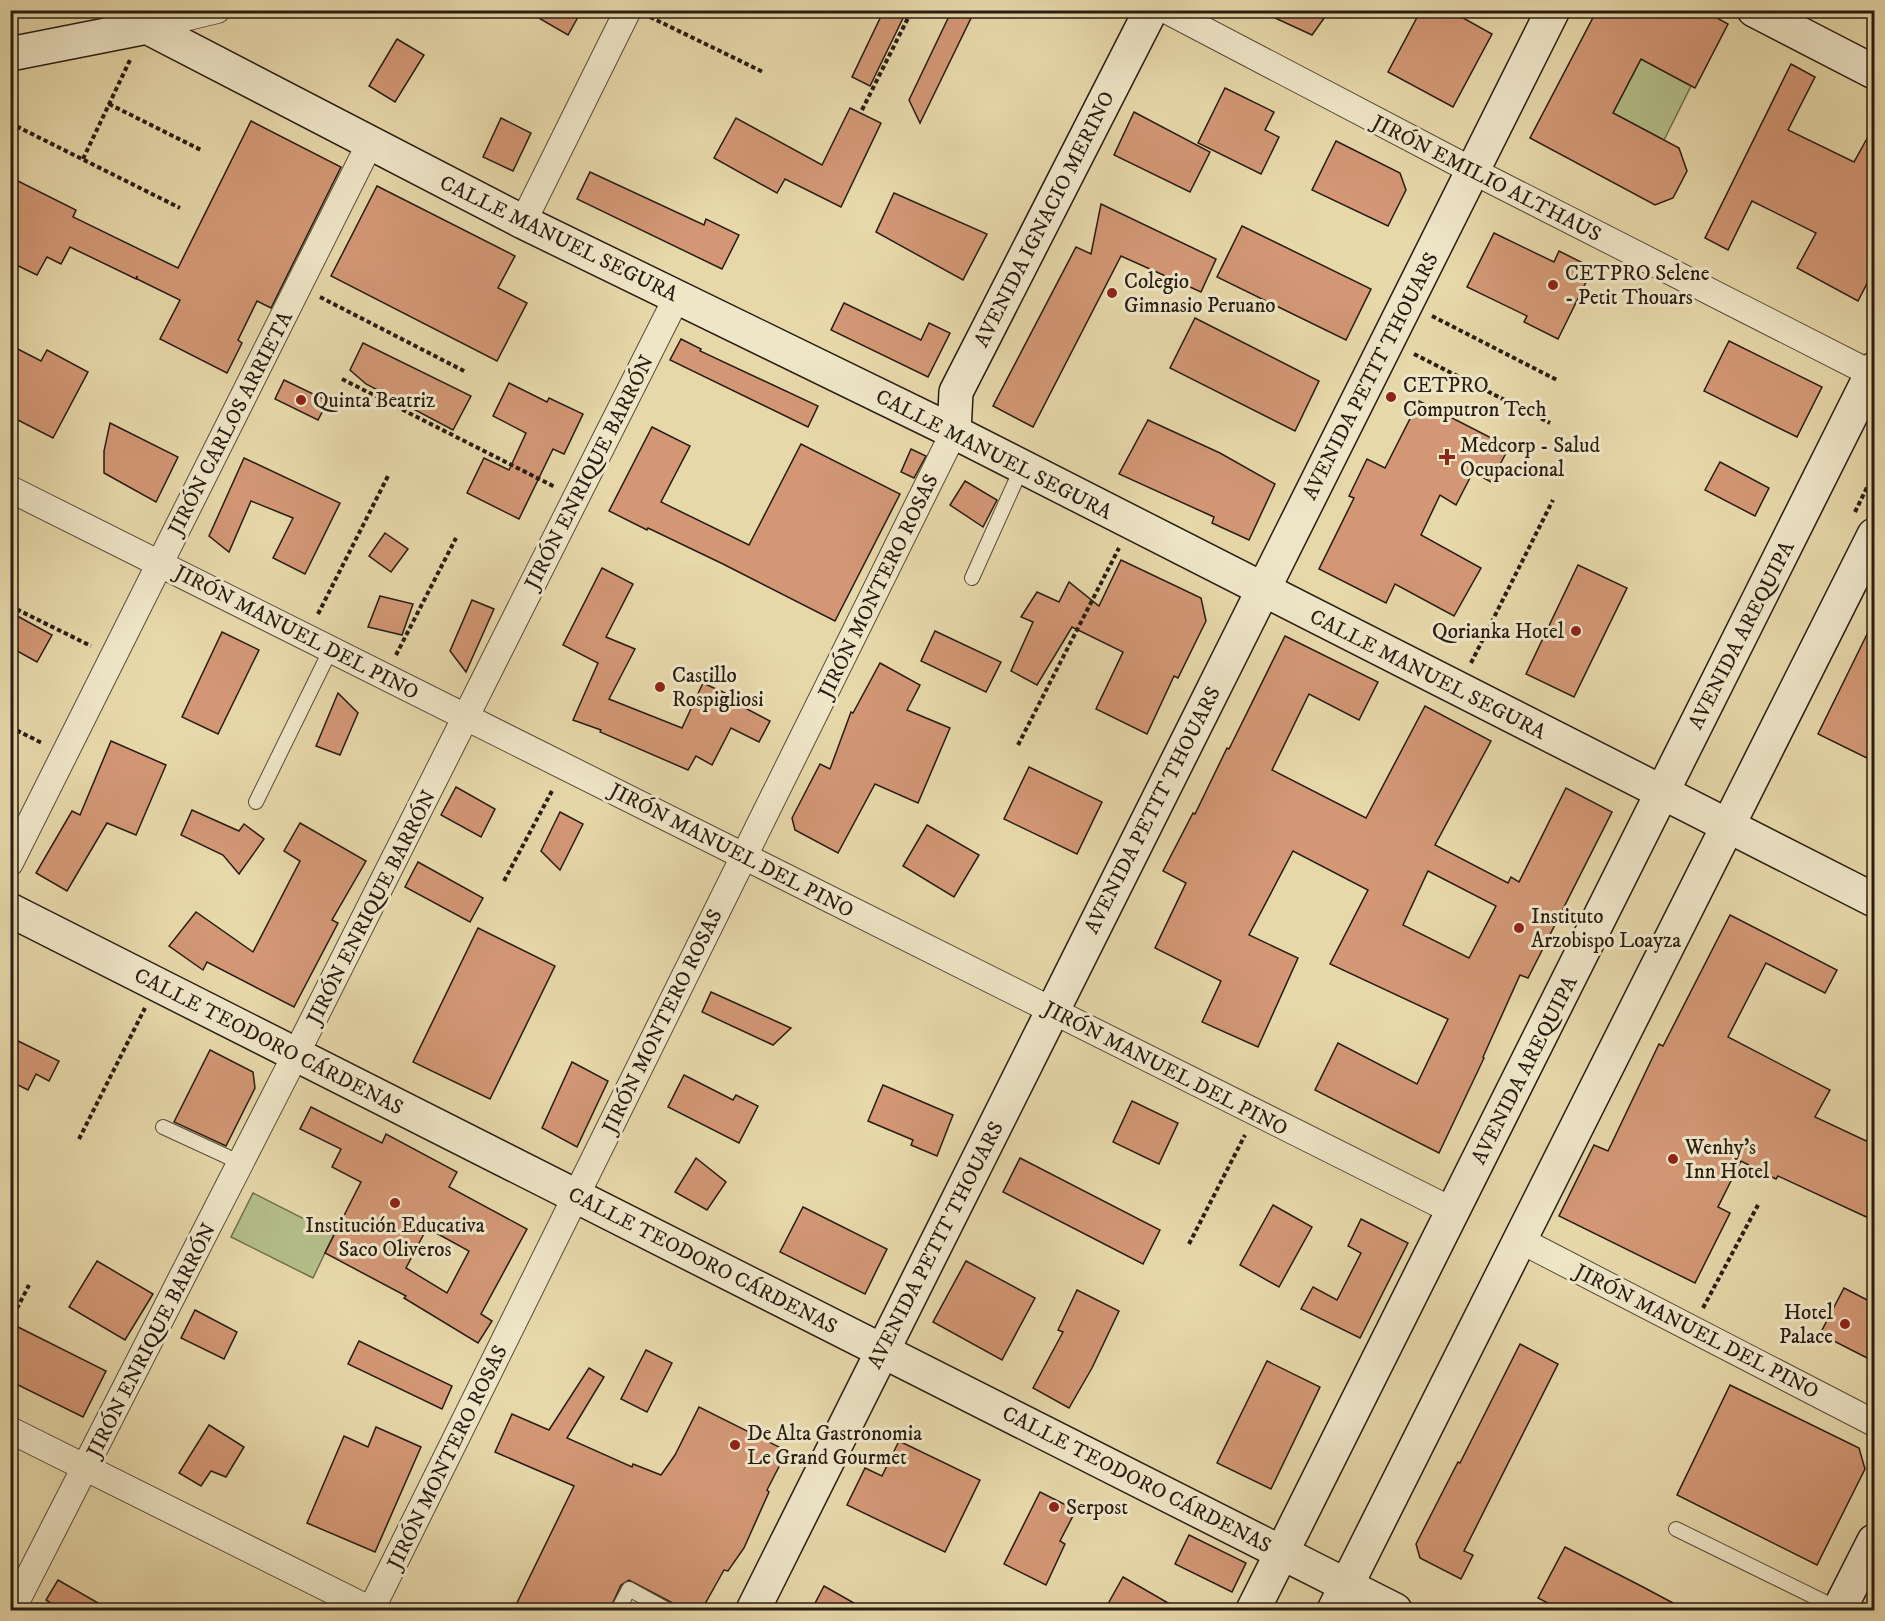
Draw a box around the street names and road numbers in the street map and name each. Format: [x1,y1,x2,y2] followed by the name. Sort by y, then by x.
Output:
[969,87,1121,352] street label: AVENIDA IGNACIO MERINO
[1366,107,1606,248] street label: JIRÓN EMILIO ALTHAUS
[435,170,682,308] street label: CALLE MANUEL SEGURA
[1297,248,1445,505] street label: AVENIDA PETIT THOUARS
[160,306,299,541] street label: JIRÓN CARLOS ARRIETA
[517,350,660,596] street label: JIRÓN ENRIQUE BARRÓN
[871,384,1117,526] street label: CALLE MANUEL SEGURA
[811,469,945,705] street label: JIRÓN MONTERO ROSAS
[1683,536,1801,734] street label: AVENIDA AREQUIPA
[168,557,424,706] street label: JIRÓN MANUEL DEL PINO
[1305,604,1551,746] street label: CALLE MANUEL SEGURA
[1079,682,1227,939] street label: AVENIDA PETIT THOUARS
[603,775,859,924] street label: JIRÓN MANUEL DEL PINO
[299,785,442,1031] street label: JIRÓN ENRIQUE BARRÓN
[595,904,729,1140] street label: JIRÓN MONTERO ROSAS
[130,961,408,1121] street label: CALLE TEODORO CÁRDENAS
[1466,971,1584,1169] street label: AVENIDA AREQUIPA
[1037,993,1293,1142] street label: JIRÓN MANUEL DEL PINO
[862,1117,1010,1374] street label: AVENIDA PETIT THOUARS
[564,1180,842,1340] street label: CALLE TEODORO CÁRDENAS
[79,1218,222,1464] street label: JIRÓN ENRIQUE BARRÓN
[1568,1256,1824,1405] street label: JIRÓN MANUEL DEL PINO
[380,1340,514,1576] street label: JIRÓN MONTERO ROSAS
[998,1399,1276,1559] street label: CALLE TEODORO CÁRDENAS

